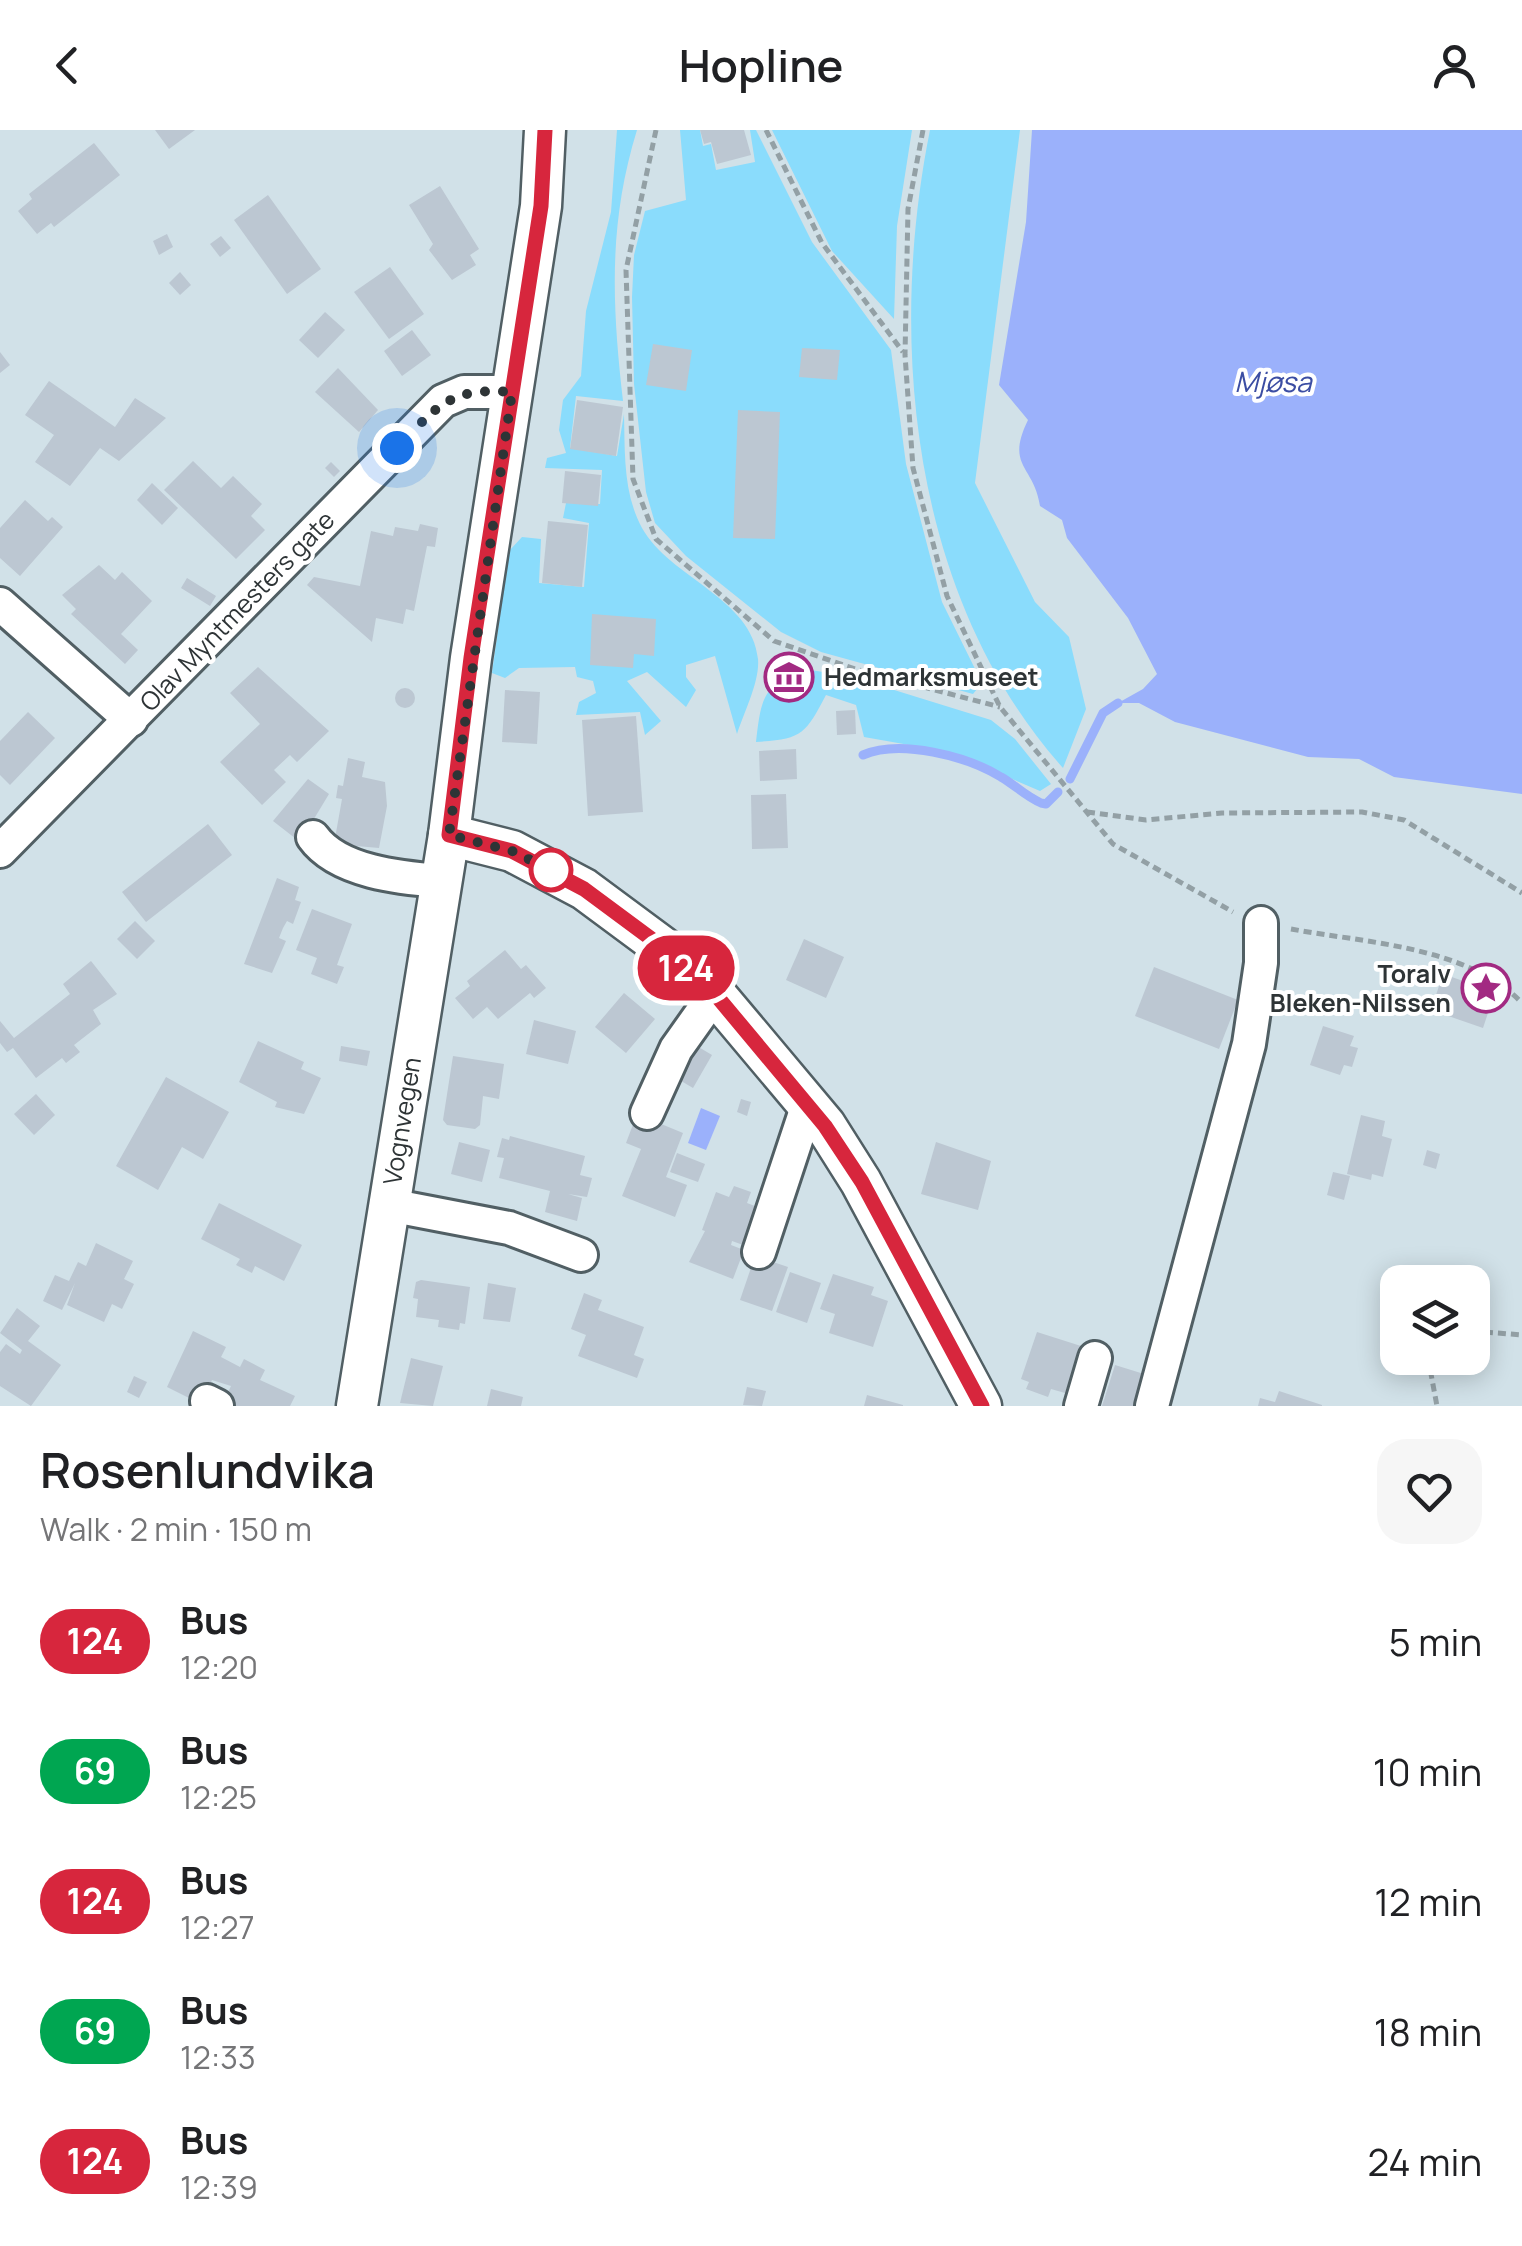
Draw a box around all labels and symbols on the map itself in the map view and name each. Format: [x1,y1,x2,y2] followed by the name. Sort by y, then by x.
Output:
[1234,362,1313,400] water label: Mjøsa
[372,423,422,473] your location
[131,503,342,719] street label: Olav Myntmesters gate
[763,651,815,703] museum icon: Hedmarksmuseet
[824,659,1039,694] place label: Hedmarksmuseet
[530,849,572,891] unlabelled marker
[628,936,744,1000] line badge: 124
[1270,956,1451,1020] place label: Toralv Bleken-Nilssen
[1460,962,1512,1014] place icon: Toralv Bleken-Nilssen
[374,1055,429,1187] street label: Vognvegen

